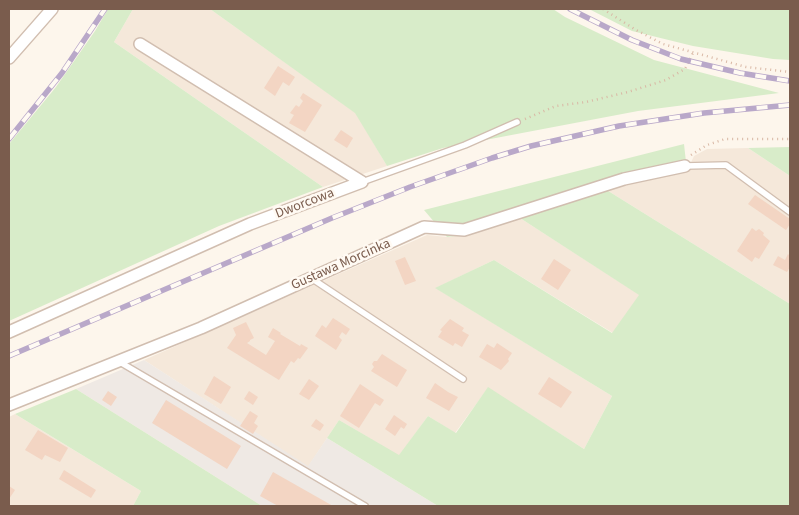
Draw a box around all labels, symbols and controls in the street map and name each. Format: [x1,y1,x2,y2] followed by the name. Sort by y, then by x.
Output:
[273,185,337,223] street label: Dworcowa
[289,236,393,294] street label: Gustawa Morcinka

